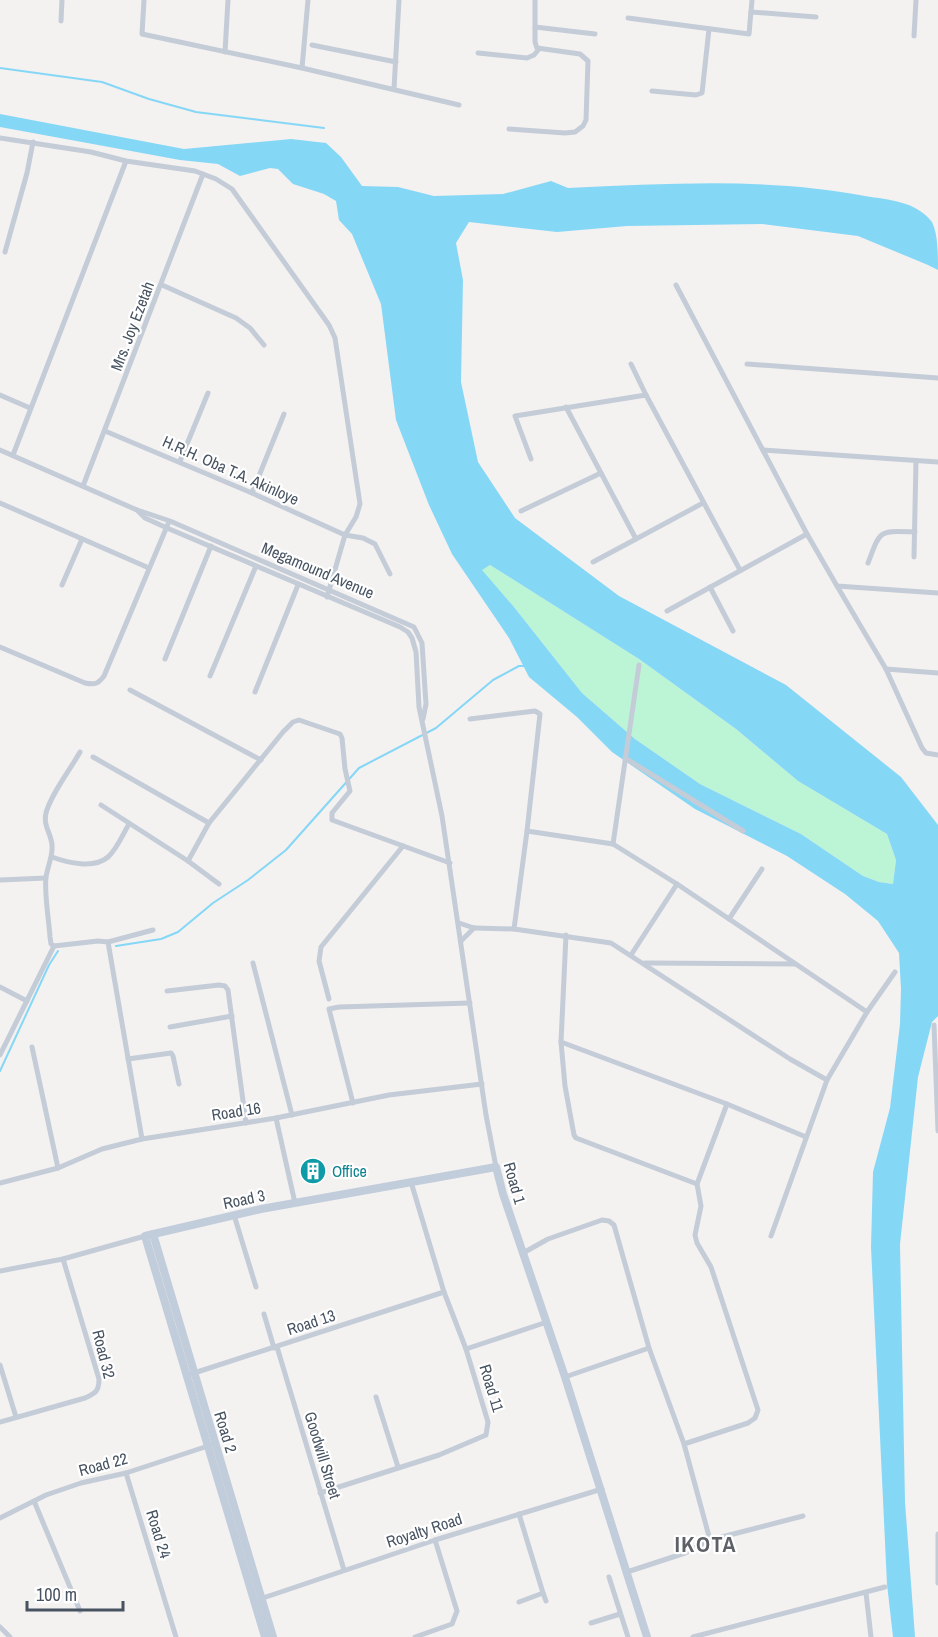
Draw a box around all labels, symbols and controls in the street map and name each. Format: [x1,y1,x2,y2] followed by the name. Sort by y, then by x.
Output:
[105,278,159,374] street label: Mrs. Joy Ezetah
[159,430,303,510] street label: H.R.H. Oba T.A. Akinloye
[258,536,378,604] street label: Megamound Avenue
[210,1096,262,1126] street label: Road 16
[298,1156,328,1186] building icon: Office
[332,1160,367,1182] place label: Office
[499,1160,532,1207] street label: Road 1
[221,1184,267,1214] street label: Road 3
[284,1304,338,1340] street label: Road 13
[87,1327,121,1381] street label: Road 32
[474,1362,510,1415] street label: Road 11
[209,1409,243,1455] street label: Road 2
[299,1409,347,1501] street label: Goodwill Street
[76,1447,130,1481] street label: Road 22
[141,1507,177,1561] street label: Road 24
[383,1507,465,1553] street label: Royalty Road
[675,1529,737,1559] district label: IKOTA
[27,1574,123,1612] scale bar
[36,1582,77,1607] text: 100 m

